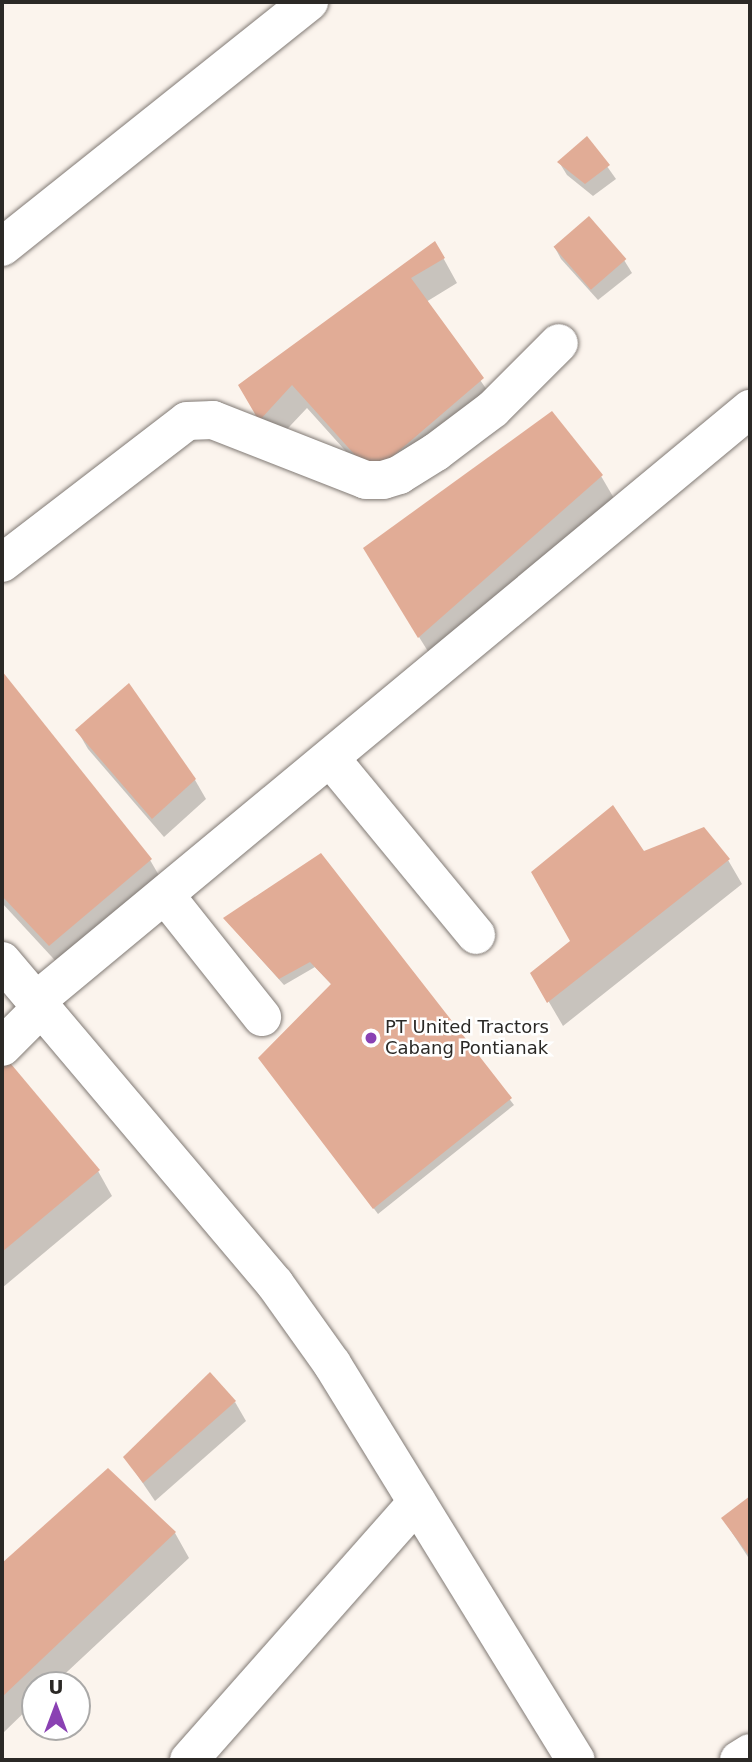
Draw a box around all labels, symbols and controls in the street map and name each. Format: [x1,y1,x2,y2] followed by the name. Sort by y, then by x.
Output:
[385,1017,549,1060] place label: PT United Tractors Cabang Pontianak
[363,1030,379,1046] marker: PT United Tractors Cabang Pontianak
[21,1671,91,1741] north arrow
[48,1676,64,1698] text: U

